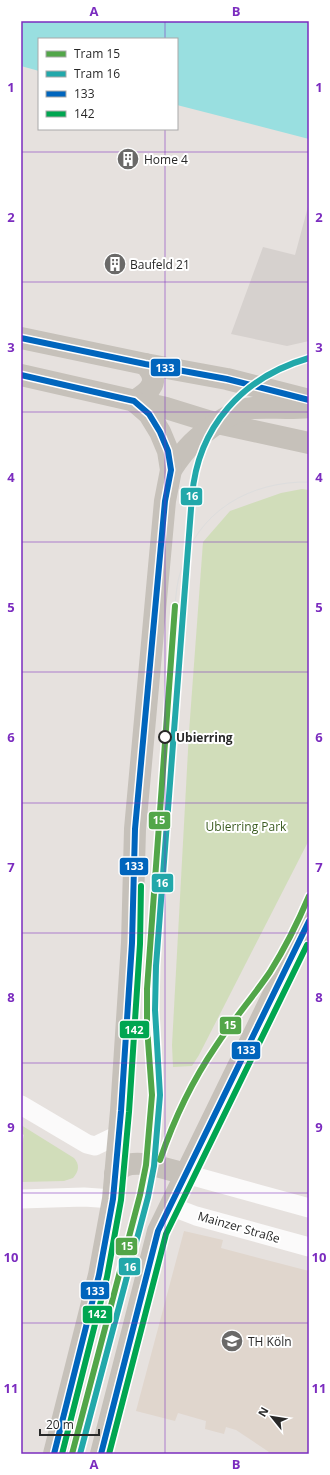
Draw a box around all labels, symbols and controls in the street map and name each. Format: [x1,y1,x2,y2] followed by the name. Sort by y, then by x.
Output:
[90,2,99,20] text: A
[232,2,241,20] text: B
[38,38,178,130] legend
[74,45,120,62] text: Tram 15
[74,65,120,82] text: Tram 16
[7,78,15,96] text: 1
[315,78,323,96] text: 1
[74,85,95,102] text: 133
[74,105,95,122] text: 142
[115,146,141,172] building icon: Home 4
[144,151,188,168] place label: Home 4
[7,208,15,226] text: 2
[315,208,323,226] text: 2
[102,251,128,277] building icon: Baufeld 21
[130,256,190,273] place label: Baufeld 21
[7,338,15,356] text: 3
[315,338,323,356] text: 3
[150,358,181,377] line badge: 133
[156,360,174,375] text: 133
[7,468,15,486] text: 4
[315,468,323,486] text: 4
[180,487,203,506] line badge: 16
[186,488,198,503] text: 16
[7,598,15,616] text: 5
[315,598,323,616] text: 5
[7,728,15,746] text: 6
[315,728,323,746] text: 6
[176,729,233,746] place label: Ubierring
[158,730,172,744] marker: Ubierring
[148,811,171,830] line badge: 15
[153,812,165,827] text: 15
[206,818,287,835] park label: Ubierring Park
[119,857,149,876] line badge: 133
[7,858,15,876] text: 7
[125,858,143,873] text: 133
[315,858,323,876] text: 7
[151,873,174,893] line badge: 16
[156,875,168,890] text: 16
[7,988,15,1006] text: 8
[315,988,323,1006] text: 8
[219,1016,242,1035] line badge: 15
[224,1017,236,1032] text: 15
[119,1020,150,1039] line badge: 142
[125,1022,143,1037] text: 142
[231,1041,261,1060] line badge: 133
[237,1042,255,1057] text: 133
[7,1118,15,1136] text: 9
[315,1118,323,1136] text: 9
[196,1207,282,1247] street label: Mainzer Straße
[115,1237,138,1256] line badge: 15
[121,1238,133,1253] text: 15
[4,1248,18,1266] text: 10
[312,1248,326,1266] text: 10
[118,1257,141,1276] line badge: 16
[124,1259,136,1274] text: 16
[80,1281,110,1300] line badge: 133
[86,1283,104,1298] text: 133
[82,1305,113,1324] line badge: 142
[88,1306,106,1321] text: 142
[219,1328,245,1354] school or university icon: TH Köln
[248,1333,292,1350] place label: TH Köln
[4,1379,18,1397] text: 11
[312,1379,326,1397] text: 11
[252,1397,292,1437] north arrow
[254,1404,272,1419] text: N
[40,1411,99,1437] scale bar
[46,1416,74,1433] text: 20 m
[90,1455,99,1473] text: A
[232,1455,241,1473] text: B

